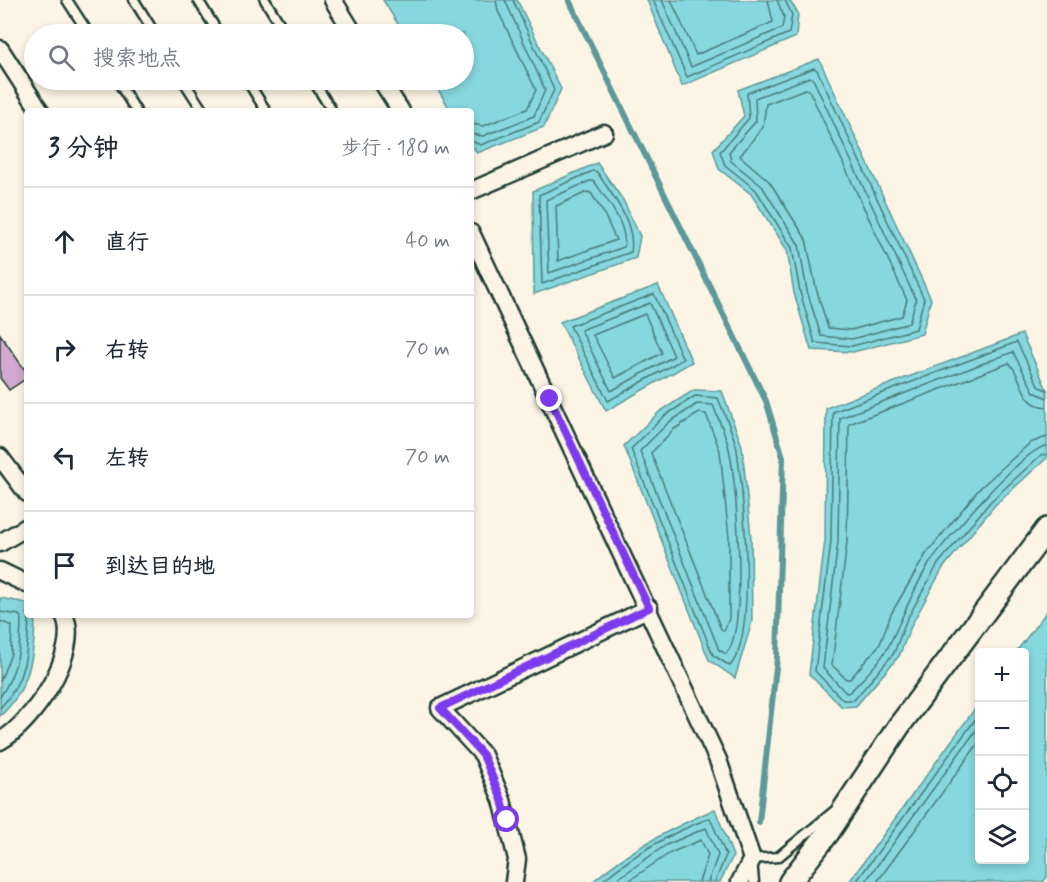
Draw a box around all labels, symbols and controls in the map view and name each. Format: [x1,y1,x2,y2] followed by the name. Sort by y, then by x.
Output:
[24,24,474,90] search box
[45,41,78,74] icon: search
[93,45,181,73] text: 搜索地点
[48,132,119,166] text: 3 分钟
[341,135,450,162] text: 步行 · 180 m
[48,225,81,258] icon: ahead
[406,228,450,255] text: 40 m
[105,229,149,257] text: 直行
[48,333,81,366] icon: right
[405,336,450,363] text: 70 m
[105,337,149,365] text: 右转
[536,385,562,411] route end
[48,441,81,474] icon: left
[405,444,450,471] text: 70 m
[105,445,149,473] text: 左转
[48,549,81,582] icon: arrive
[105,553,215,581] text: 到达目的地
[975,648,1029,864] map controls
[975,648,1029,702] button: +
[975,702,1029,756] button: −
[975,756,1029,810] button: locate
[493,806,519,832] route start
[975,810,1029,864] button: layers

